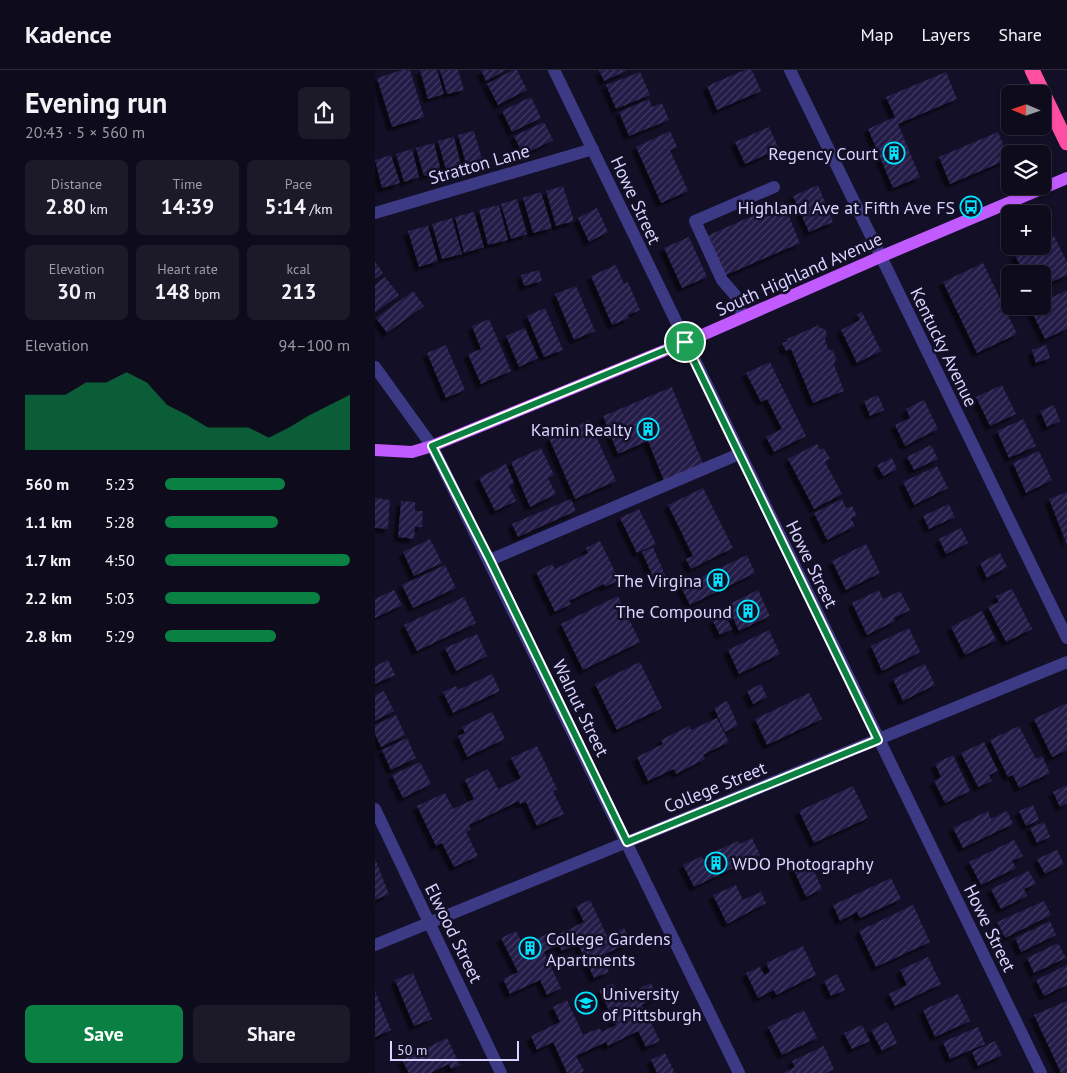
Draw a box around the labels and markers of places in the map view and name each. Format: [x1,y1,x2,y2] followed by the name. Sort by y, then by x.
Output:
[882,141,906,165] building icon: Regency Court
[768,142,878,165] place label: Regency Court
[959,195,983,219] bus stop icon: Highland Ave at Fifth Ave FS
[738,196,955,219] place label: Highland Ave at Fifth Ave FS
[664,321,706,363] pin
[636,417,660,441] building icon: Kamin Realty
[531,418,633,441] place label: Kamin Realty
[706,568,730,592] building icon: The Virgina
[614,569,702,592] place label: The Virgina
[736,599,760,623] building icon: The Compound
[616,600,732,623] place label: The Compound
[704,851,728,875] building icon: WDO Photography
[732,852,874,875] place label: WDO Photography
[546,927,671,971] place label: College Gardens Apartments
[518,936,542,960] building icon: College Gardens Apartments
[602,982,702,1026] place label: University of Pittsburgh
[574,991,598,1015] school or university icon: University of Pittsburgh

